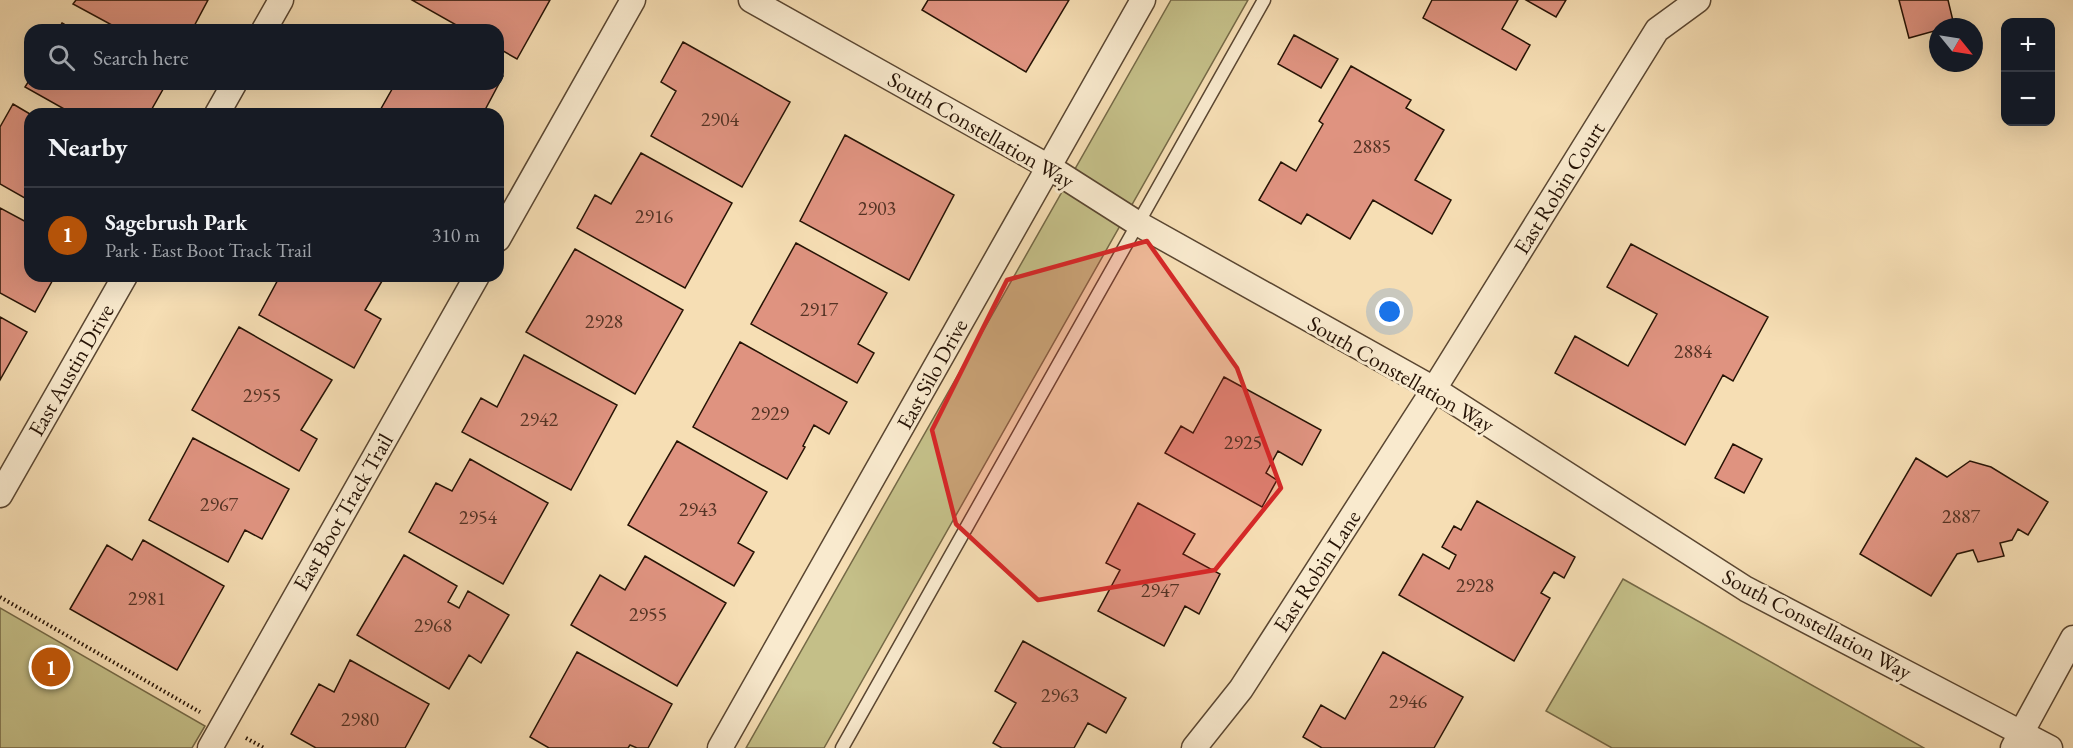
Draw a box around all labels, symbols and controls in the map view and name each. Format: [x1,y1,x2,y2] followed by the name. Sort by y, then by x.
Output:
[1929,18,1983,72] north arrow
[2001,18,2055,126] map controls
[2001,18,2055,72] button: +
[24,24,504,90] search box
[45,41,78,74] icon: search
[93,43,188,72] text: Search here
[882,65,1080,195] street label: South Constellation Way
[2001,72,2055,126] button: −
[701,106,740,132] house number: 2904
[1507,116,1611,260] street label: East Robin Court
[48,130,128,164] text: Nearby
[1353,133,1391,159] house number: 2885
[858,195,896,221] house number: 2903
[635,203,674,229] house number: 2916
[105,208,247,237] text: Sagebrush Park
[62,222,73,248] text: 1
[432,222,480,248] text: 310 m
[105,237,312,263] text: Park · East Boot Track Trail
[800,296,839,322] house number: 2917
[1375,297,1404,326] your location
[21,298,121,441] street label: East Austin Drive
[585,308,623,334] house number: 2928
[1302,309,1500,439] street label: South Constellation Way
[890,313,975,434] street label: East Silo Drive
[1674,338,1713,364] house number: 2884
[243,382,281,408] house number: 2955
[751,400,790,426] house number: 2929
[520,406,559,432] house number: 2942
[286,428,400,596] street label: East Boot Track Trail
[1224,429,1262,455] house number: 2925
[200,491,239,517] house number: 2967
[679,496,717,522] house number: 2943
[1942,503,1981,529] house number: 2887
[459,504,498,530] house number: 2954
[1267,504,1368,638] street label: East Robin Lane
[1717,562,1917,686] street label: South Constellation Way
[1456,572,1494,598] house number: 2928
[1141,577,1180,603] house number: 2947
[128,585,166,611] house number: 2981
[629,601,667,627] house number: 2955
[414,612,452,638] house number: 2968
[32,644,70,690] pin: 1
[1041,682,1079,708] house number: 2963
[1389,688,1428,714] house number: 2946
[341,706,380,732] house number: 2980

